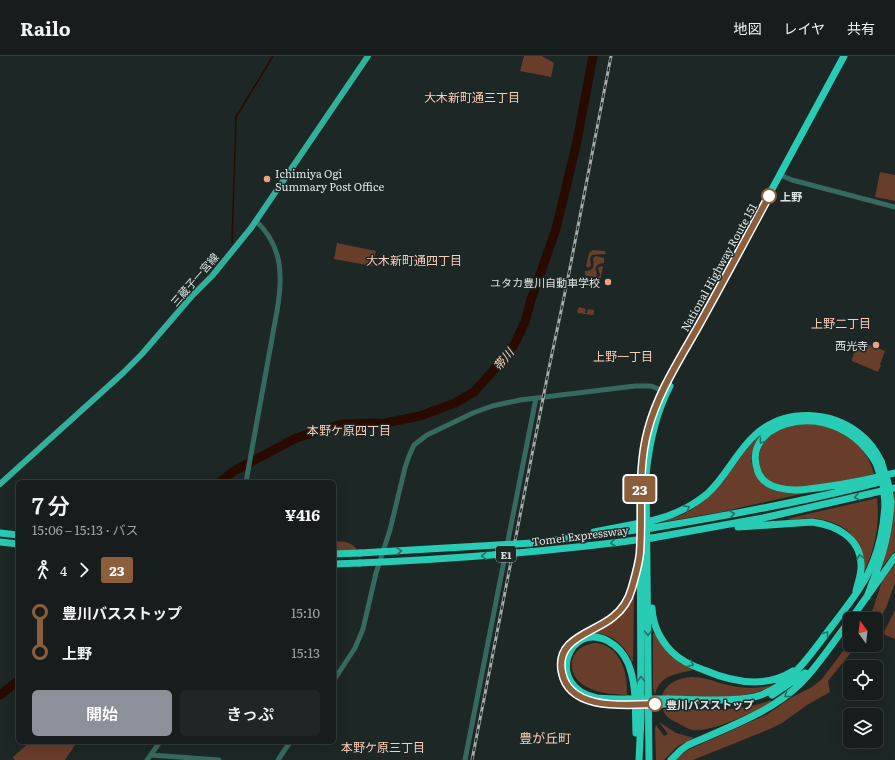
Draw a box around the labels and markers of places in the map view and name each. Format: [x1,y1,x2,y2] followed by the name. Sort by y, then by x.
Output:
[275,165,384,194] place label: Ichimiya Ogi Summary Post Office
[262,174,272,184] marker: Ichimiya Ogi Summary Post Office
[761,188,777,204] marker: 上野
[780,188,803,204] place label: 上野
[490,274,600,290] place label: ユタカ豊川自動車学校
[603,277,613,287] marker: ユタカ豊川自動車学校
[835,337,868,353] place label: 西光寺
[871,340,881,350] marker: 西光寺
[647,696,663,712] marker: 豊川バスストップ
[666,696,754,712] place label: 豊川バスストップ

